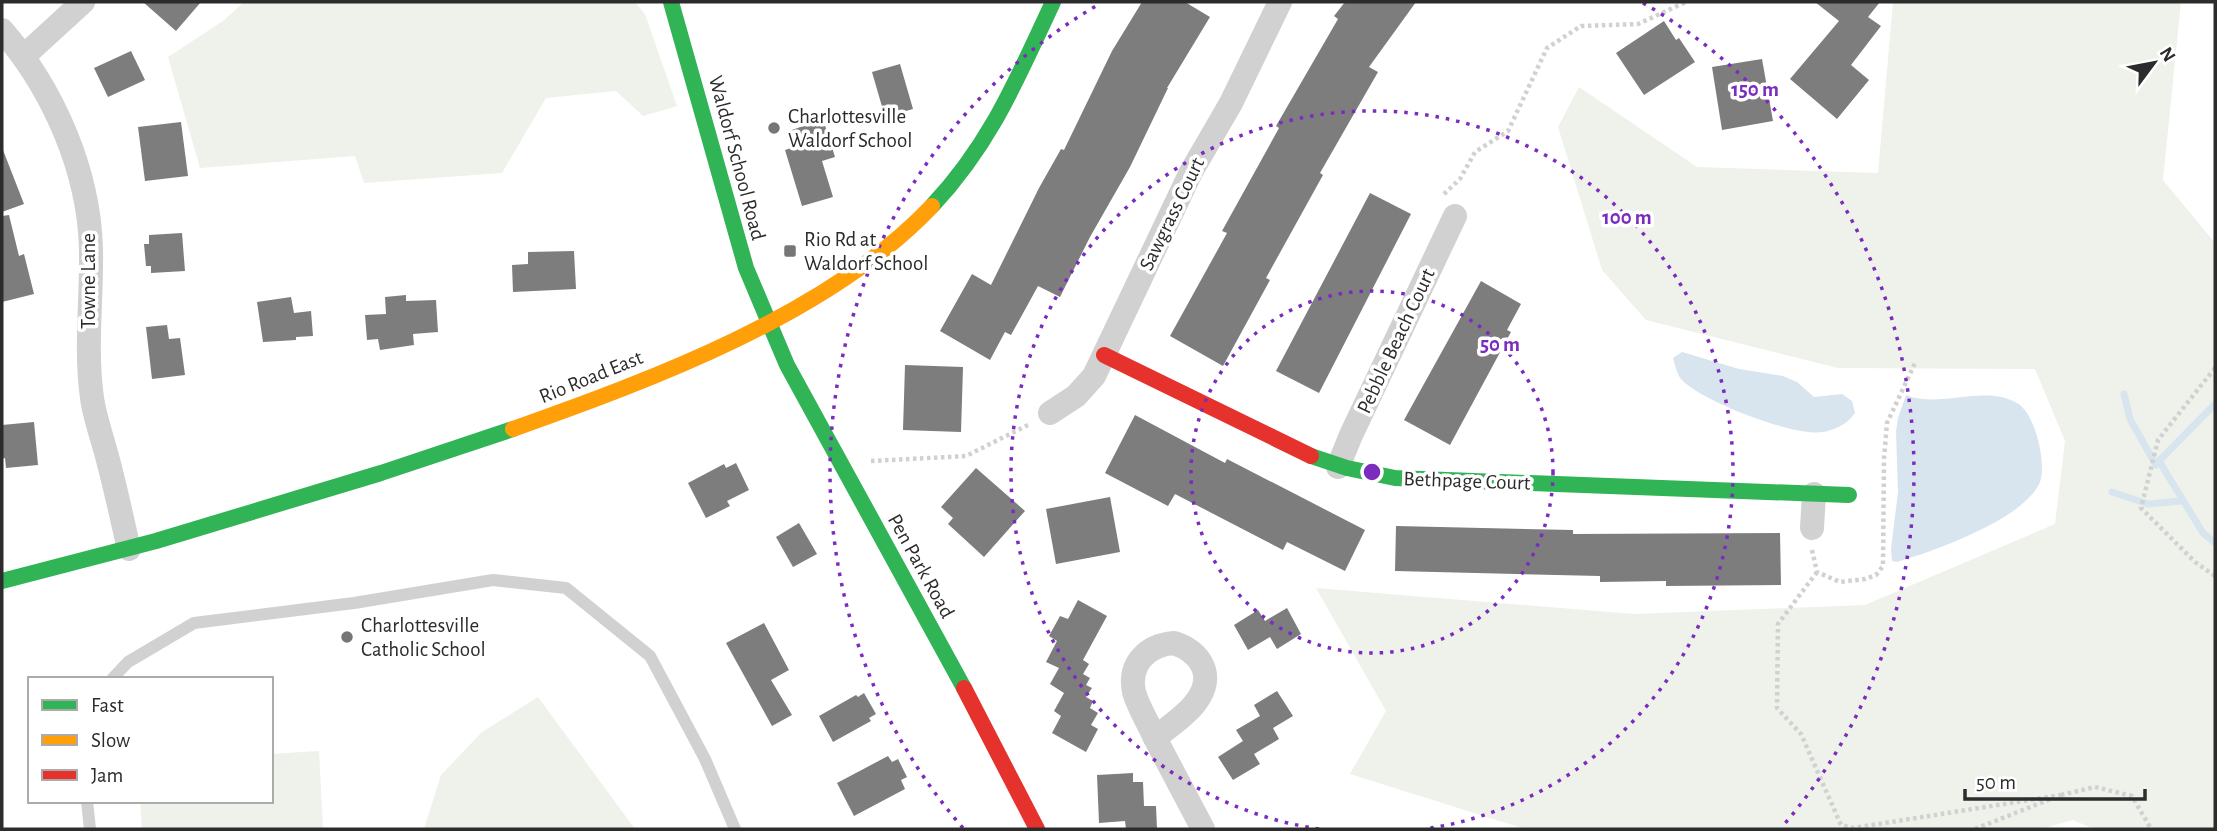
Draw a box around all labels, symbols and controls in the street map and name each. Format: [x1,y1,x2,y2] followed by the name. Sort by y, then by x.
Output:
[2119,28,2189,98] north arrow
[2156,44,2179,65] text: N
[705,73,769,243] street label: Waldorf School Road
[1731,79,1779,100] text: 150 m
[788,106,912,151] place label: Charlottesville Waldorf School
[766,120,782,136] marker: Charlottesville Waldorf School
[1136,154,1209,274] street label: Sawgrass Court
[1602,207,1652,228] text: 100 m
[804,229,928,274] place label: Rio Rd at Waldorf School
[78,233,99,329] street label: Towne Lane
[782,243,798,259] marker: Rio Rd at Waldorf School
[1353,265,1439,417] street label: Pebble Beach Court
[1480,334,1520,355] text: 50 m
[536,347,646,407] street label: Rio Road East
[1360,460,1384,484] centre of rings
[1403,468,1531,494] street label: Bethpage Court
[884,510,958,622] street label: Pen Park Road
[361,615,486,660] place label: Charlottesville Catholic School
[339,629,355,645] marker: Charlottesville Catholic School
[28,677,273,803] legend
[91,695,124,716] text: Fast
[91,730,130,751] text: Slow
[1965,758,2145,802] scale bar
[91,765,123,786] text: Jam
[1976,772,2016,793] text: 50 m

